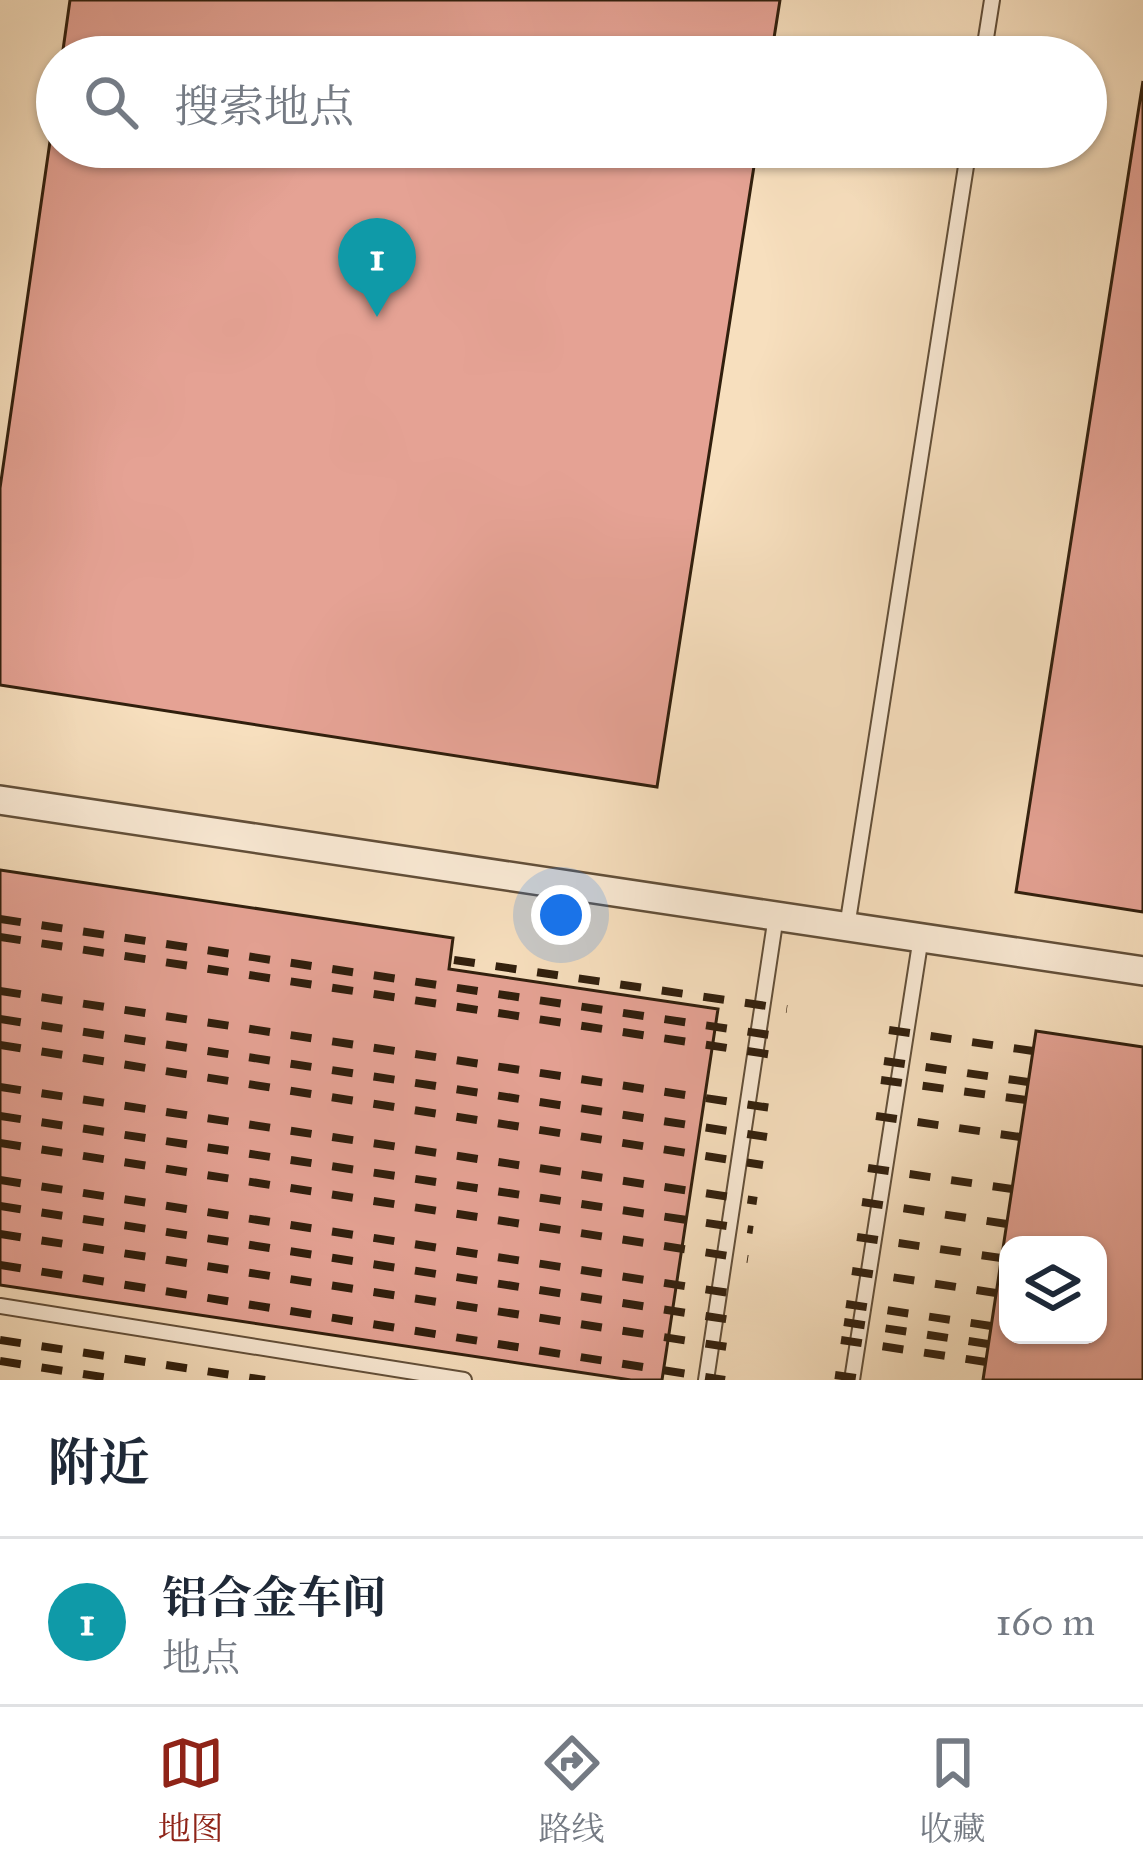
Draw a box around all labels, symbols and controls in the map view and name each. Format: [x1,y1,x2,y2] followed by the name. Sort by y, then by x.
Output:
[36,36,1107,168] search box
[78,69,144,135] icon: search
[174,79,354,134] text: 搜索地点
[338,218,416,317] pin: 1
[531,885,591,945] your location
[999,1236,1107,1344] map controls
[999,1236,1107,1344] button: layers
[48,1432,150,1494] text: 附近
[162,1570,387,1625] text: 铝合金车间
[79,1598,95,1646] text: 1
[996,1598,1095,1646] text: 160 m
[162,1634,240,1682] text: 地点
[158,1730,224,1849] tab: 地图
[539,1730,605,1849] tab: 路线
[920,1730,986,1849] tab: 收藏

